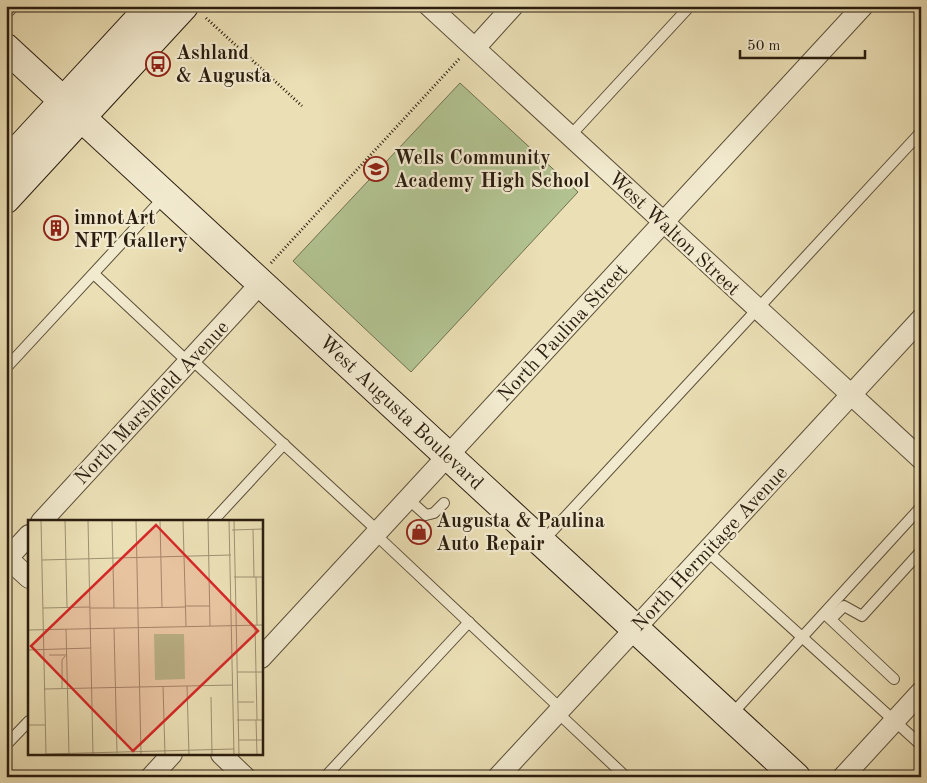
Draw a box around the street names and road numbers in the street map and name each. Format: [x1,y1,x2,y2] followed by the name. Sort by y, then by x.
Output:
[604,169,743,300] street label: West Walton Street
[495,261,632,406] street label: North Paulina Street
[71,317,233,489] street label: North Marshfield Avenue
[315,332,486,494] street label: West Augusta Boulevard
[629,463,792,636] street label: North Hermitage Avenue

